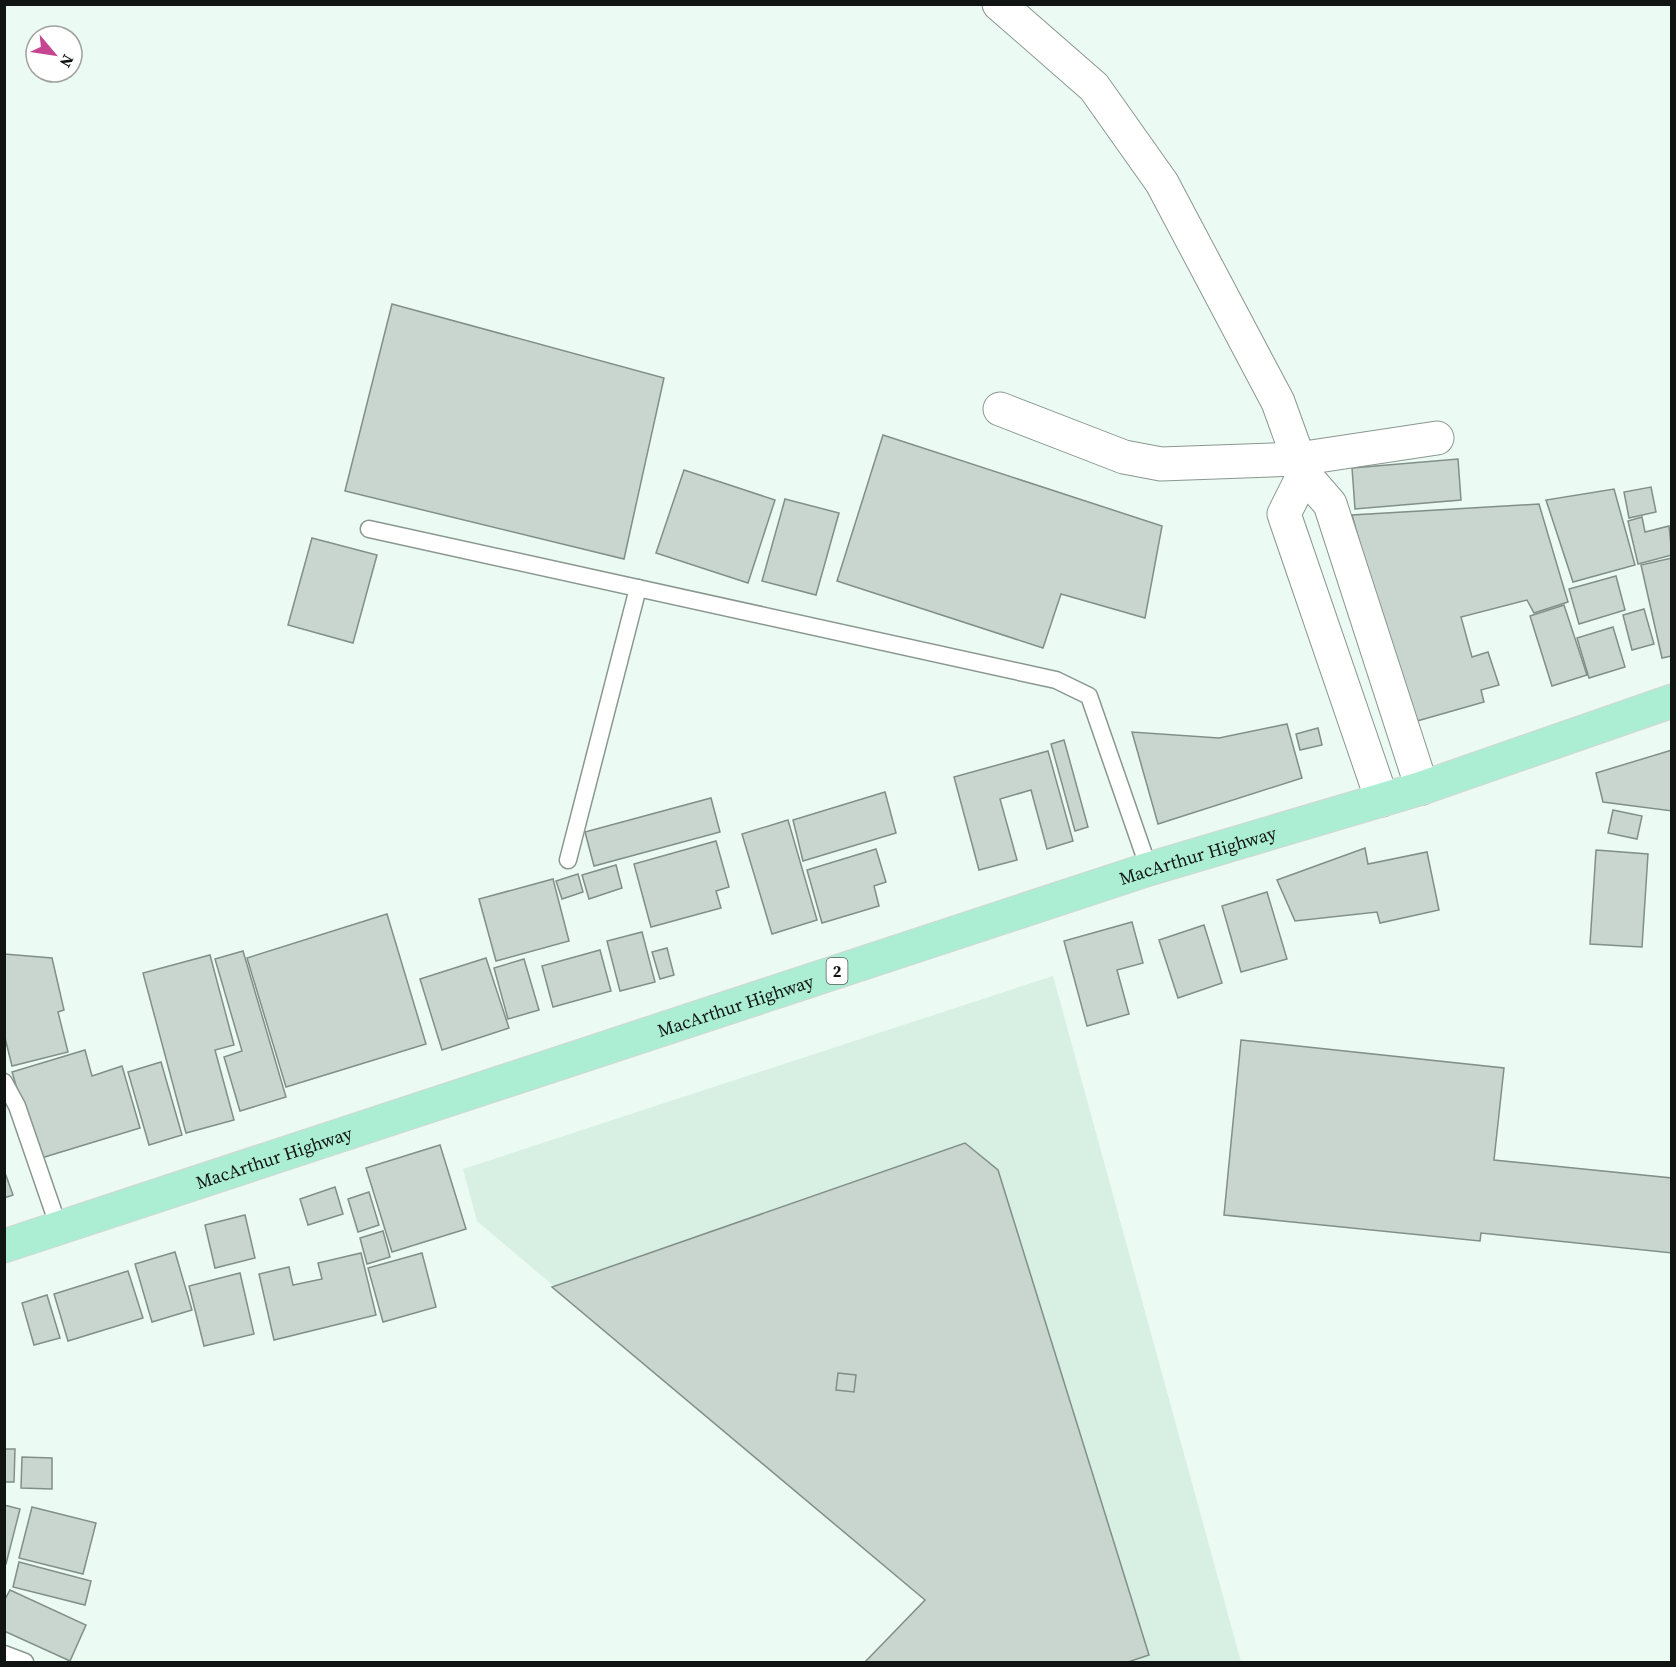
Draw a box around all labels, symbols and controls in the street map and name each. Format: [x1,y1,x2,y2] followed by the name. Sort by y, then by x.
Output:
[24,24,84,84] north arrow
[55,51,80,72] text: N
[1116,819,1280,891] street label: MacArthur Highway
[826,958,848,984] road number: 2
[654,968,818,1043] street label: MacArthur Highway
[192,1120,356,1195] street label: MacArthur Highway

